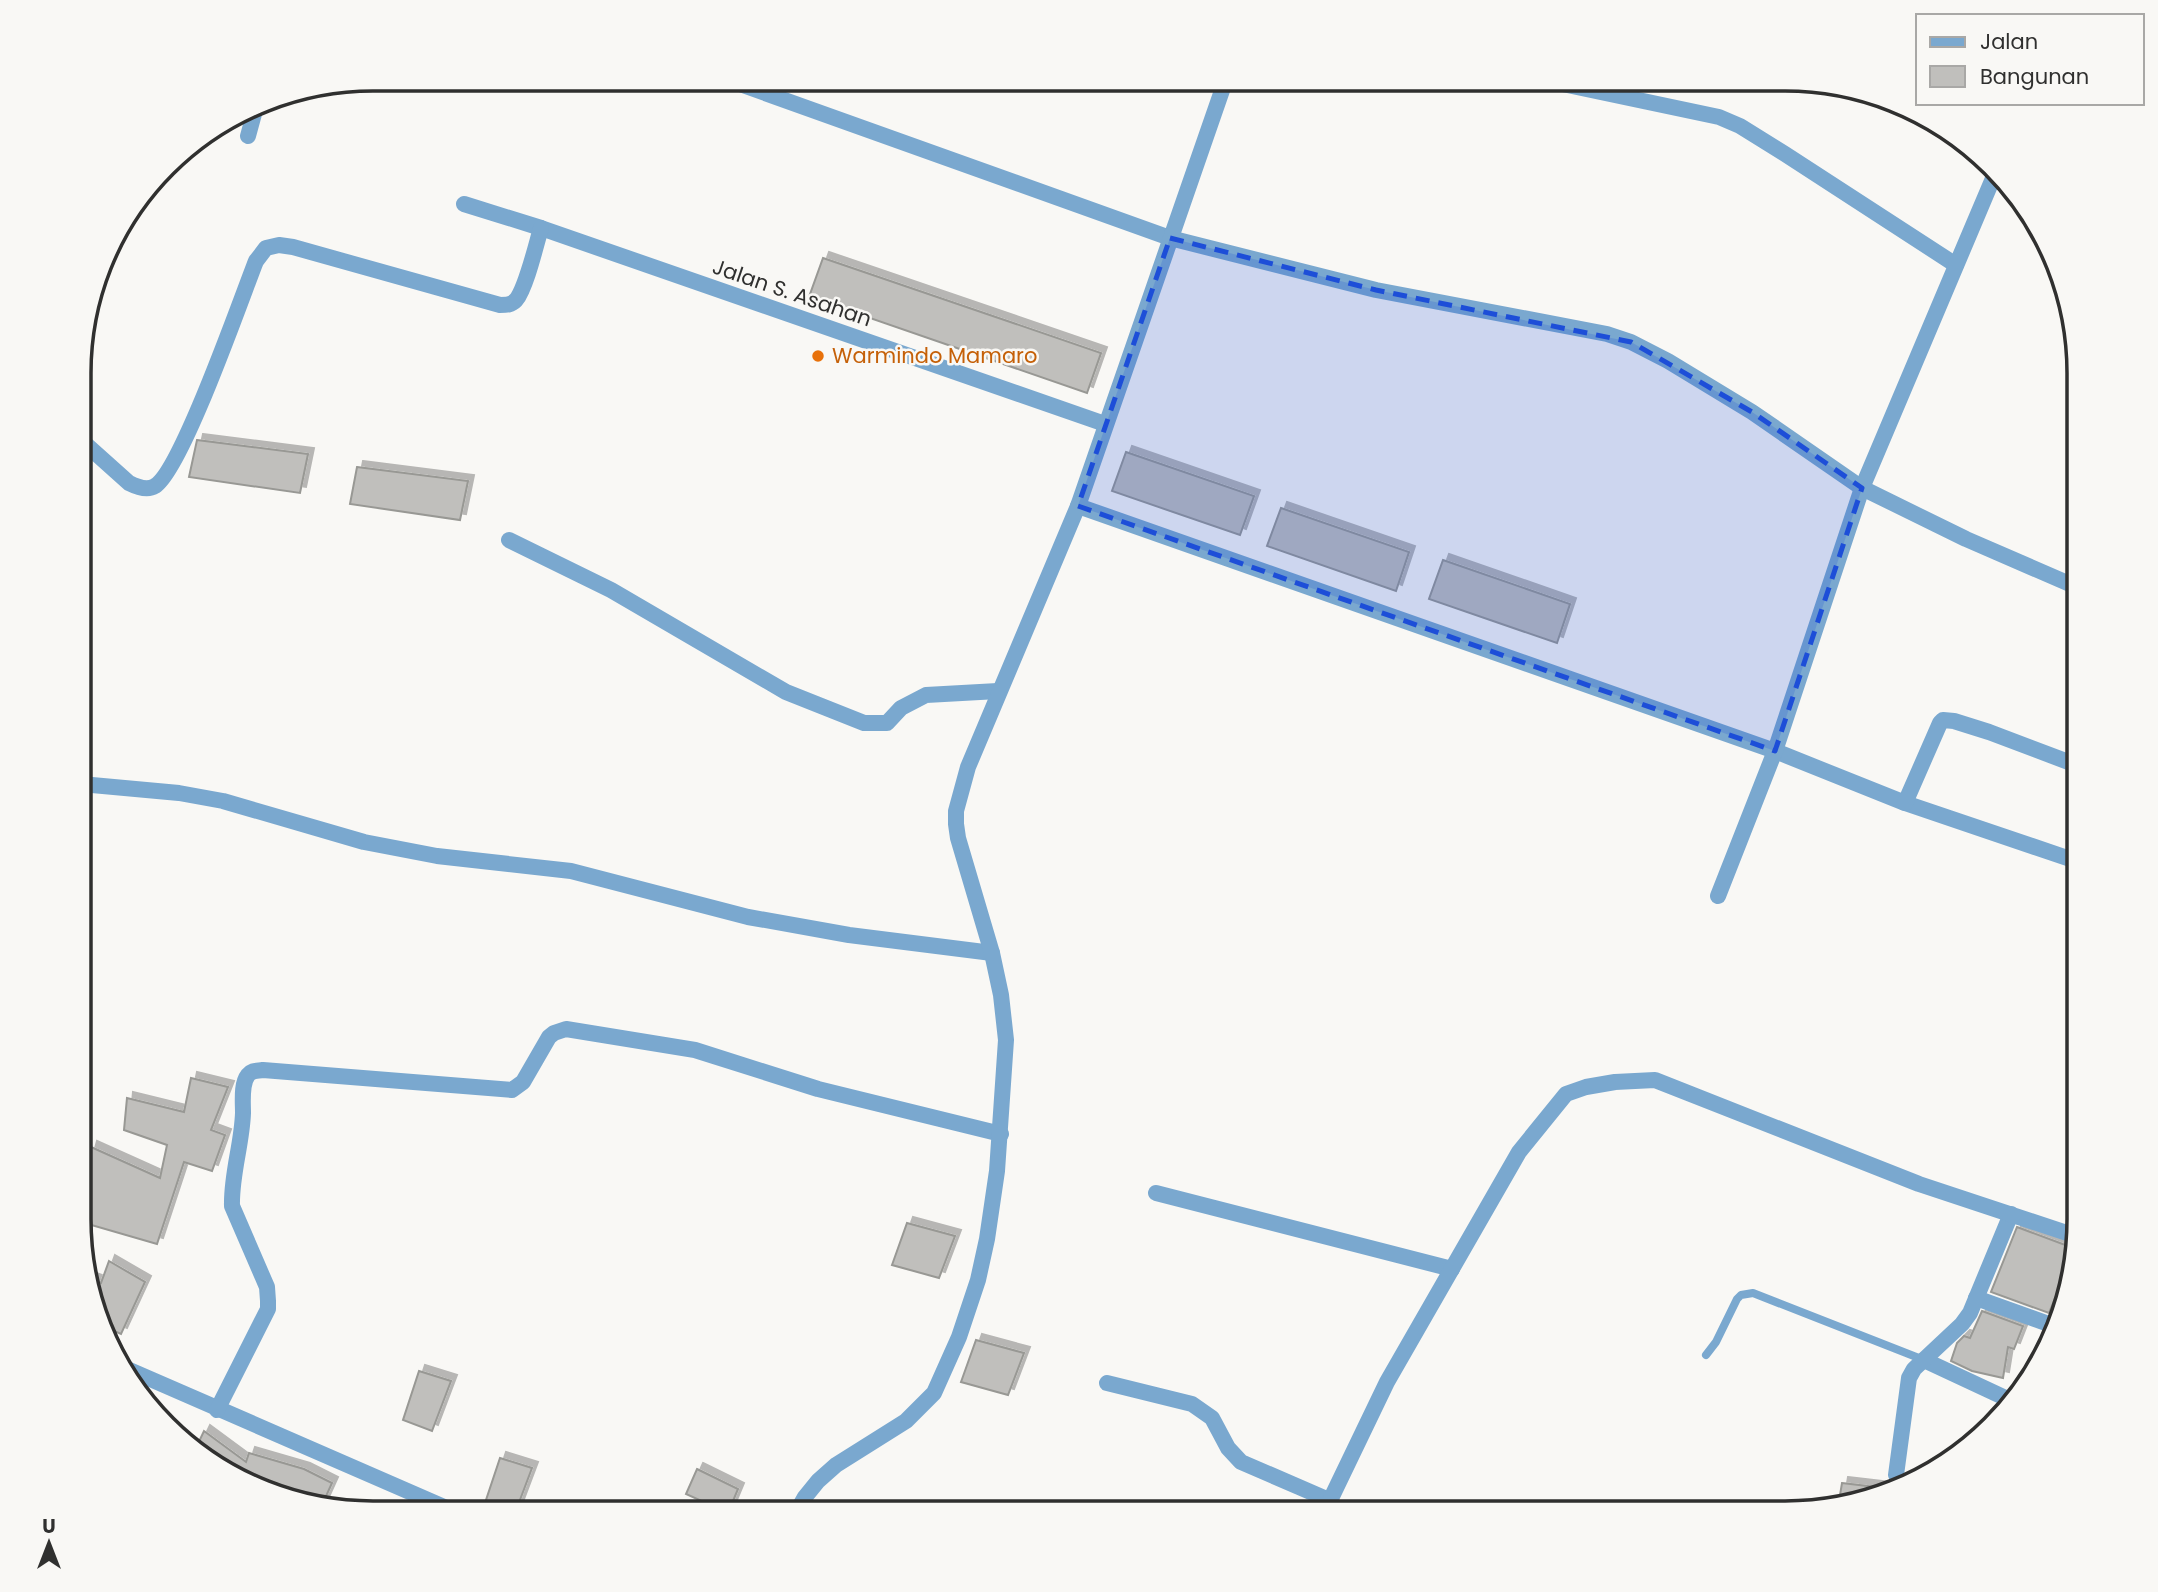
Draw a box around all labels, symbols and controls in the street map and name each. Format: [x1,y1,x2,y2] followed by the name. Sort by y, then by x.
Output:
[1916,14,2144,105] legend
[1980,27,2038,56] text: Jalan
[1980,62,2089,91] text: Bangunan
[709,252,876,333] street label: Jalan S. Asahan
[832,341,1037,370] place label: Warmindo Mamaro
[810,348,826,364] marker: Warmindo Mamaro
[14,1508,84,1578] north arrow
[42,1513,56,1540] text: U

